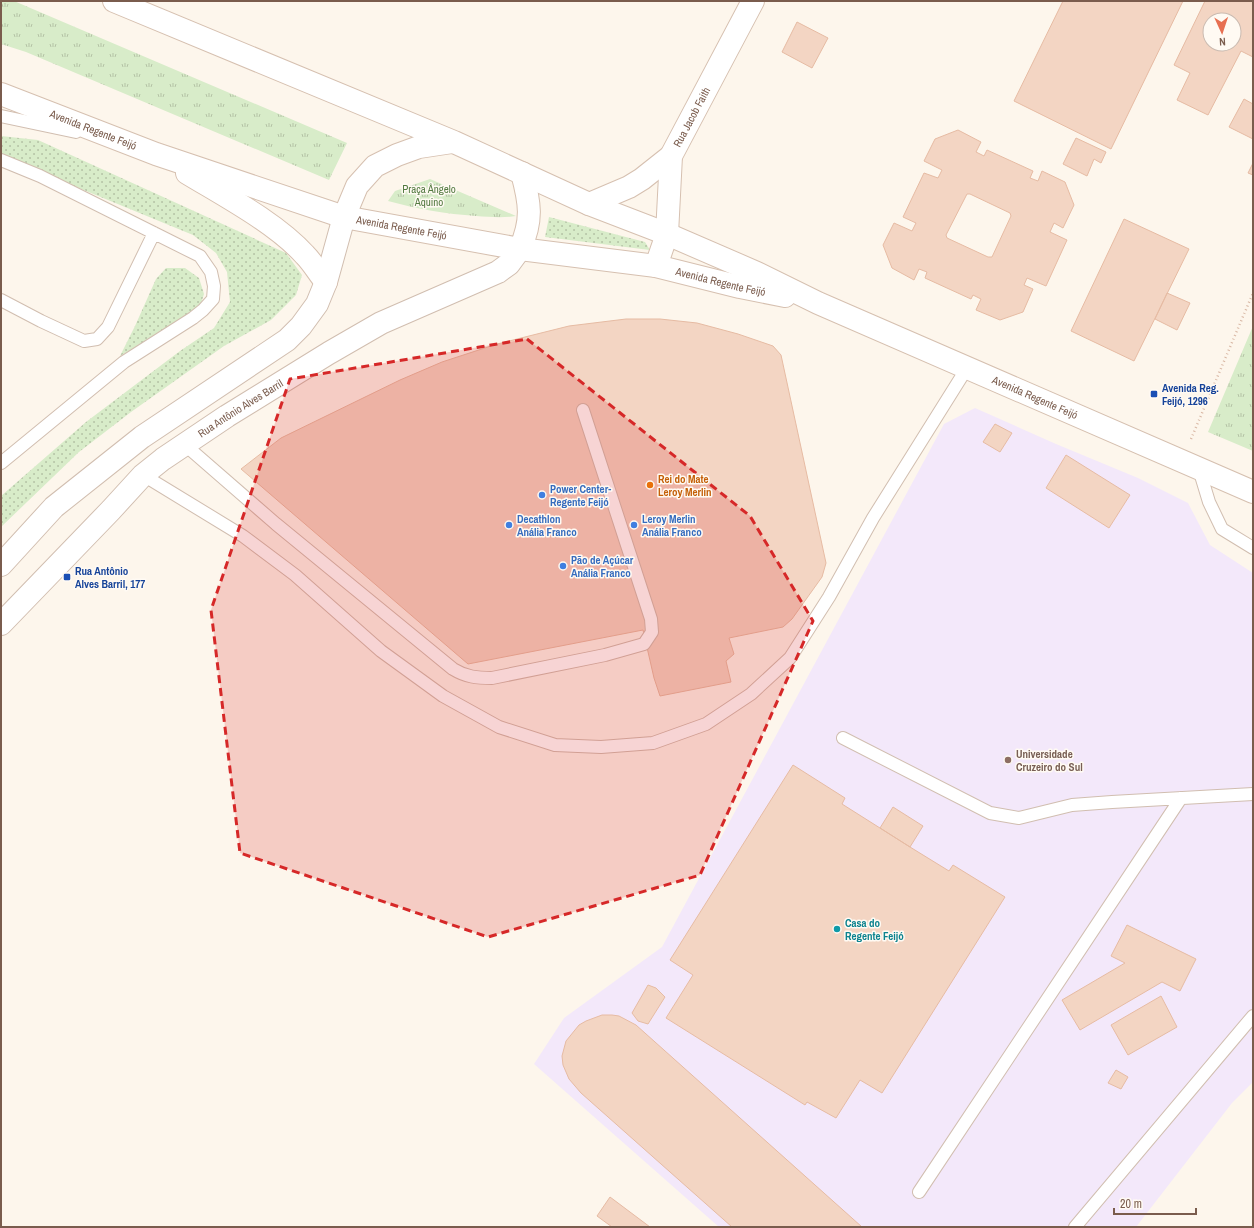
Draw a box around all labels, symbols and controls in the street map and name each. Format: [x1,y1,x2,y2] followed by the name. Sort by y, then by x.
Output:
[1202,12,1242,52] north arrow
[1219,35,1226,49] text: N
[670,85,713,149] street label: Rua Jacob Faith
[47,106,139,153] street label: Avenida Regente Feijó
[402,182,456,209] park label: Praça Ângelo Aquino
[354,212,448,243] street label: Avenida Regente Feijó
[673,264,767,299] street label: Avenida Regente Feijó
[989,372,1080,422] street label: Avenida Regente Feijó
[195,376,286,441] street label: Rua Antônio Alves Barril
[1162,381,1219,408] place label: Avenida Reg. Feijó, 1296
[1149,389,1159,399] marker: Avenida Reg. Feijó, 1296
[658,472,712,499] place label: Rei do Mate Leroy Merlin
[645,480,655,490] marker: Rei do Mate Leroy Merlin
[550,482,611,509] place label: Power Center- Regente Feijó
[537,490,547,500] marker: Power Center- Regente Feijó
[517,512,577,539] place label: Decathlon Anália Franco
[642,512,702,539] place label: Leroy Merlin Anália Franco
[504,520,514,530] marker: Decathlon Anália Franco
[629,520,639,530] marker: Leroy Merlin Anália Franco
[571,553,634,580] place label: Pão de Açúcar Anália Franco
[558,561,568,571] marker: Pão de Açúcar Anália Franco
[75,564,145,591] place label: Rua Antônio Alves Barril, 177
[62,572,72,582] marker: Rua Antônio Alves Barril, 177
[1016,747,1083,774] place label: Universidade Cruzeiro do Sul
[1003,755,1013,765] marker: Universidade Cruzeiro do Sul
[845,916,904,943] place label: Casa do Regente Feijó
[832,924,842,934] marker: Casa do Regente Feijó
[1114,1190,1196,1216] scale bar
[1120,1196,1142,1212] text: 20 m

